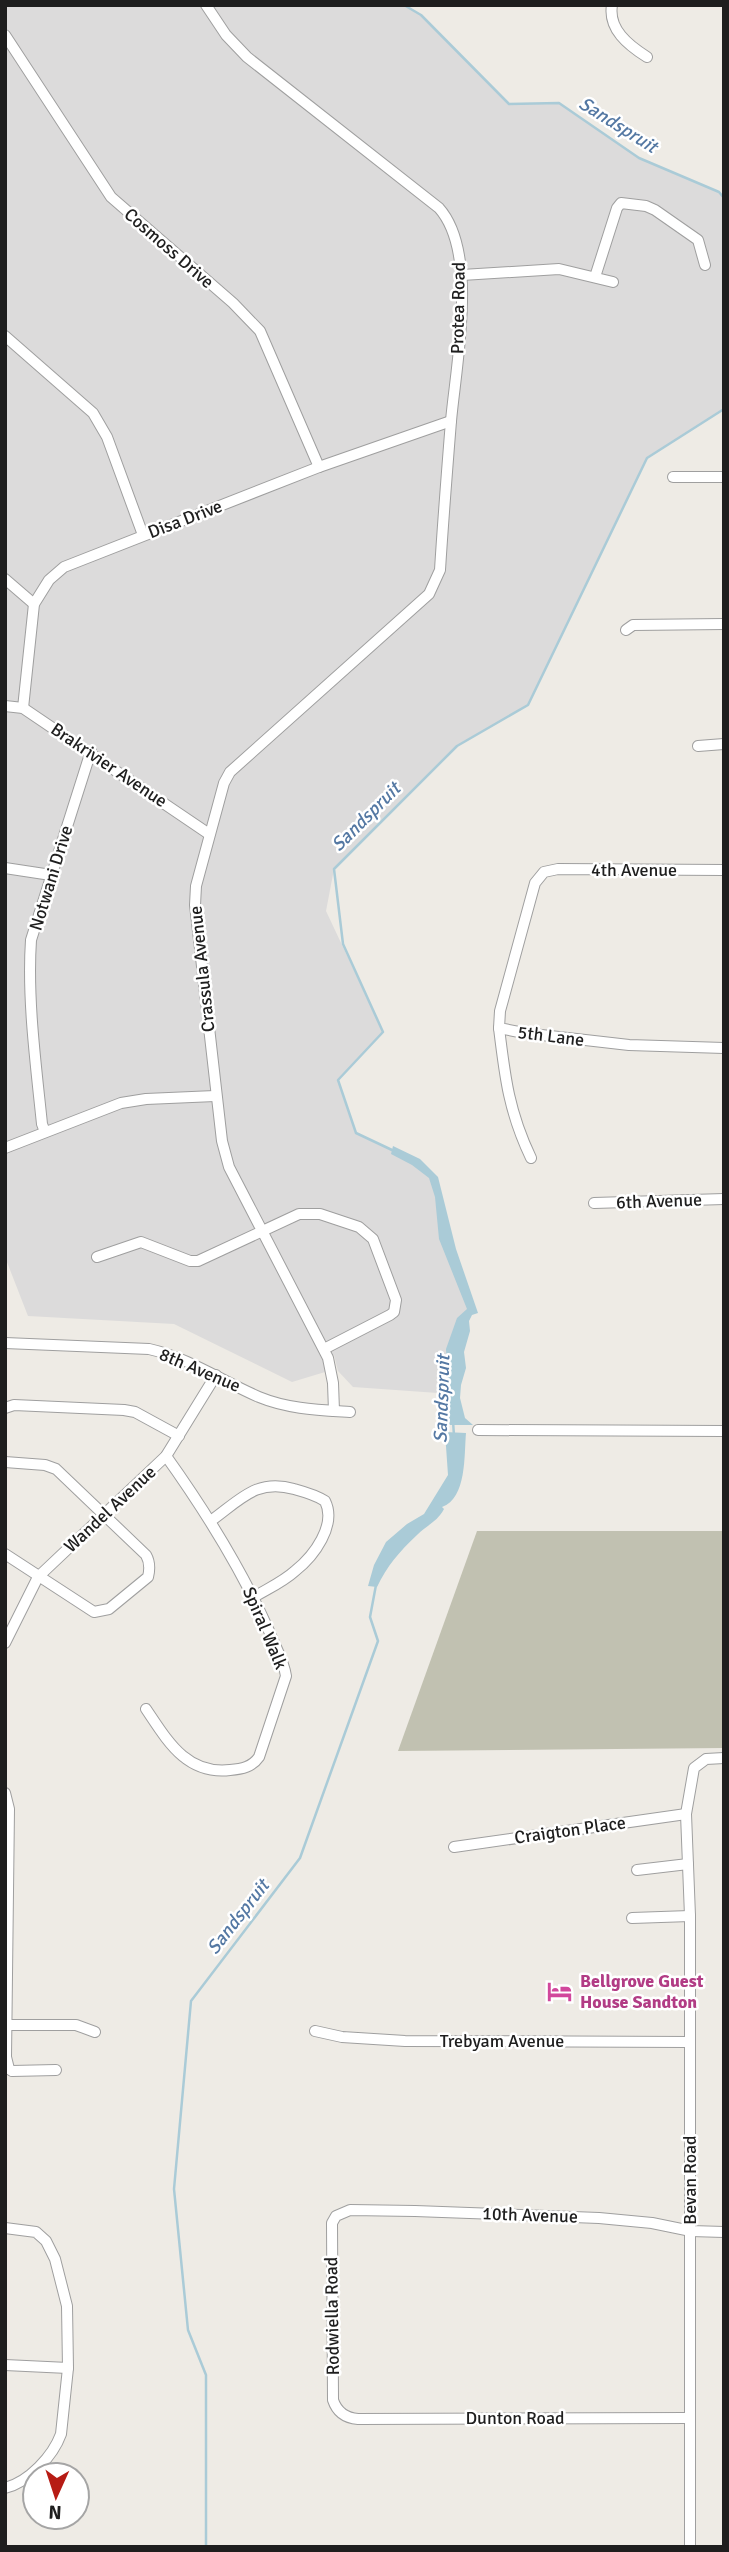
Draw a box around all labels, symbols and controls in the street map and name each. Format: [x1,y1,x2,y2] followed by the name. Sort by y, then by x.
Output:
[574,91,664,160] water label: Sandspruit
[120,203,218,293] street label: Cosmoss Drive
[446,262,470,354] street label: Protea Road
[145,495,225,543] street label: Disa Drive
[47,718,171,812] street label: Brakrivier Avenue
[326,776,407,857] water label: Sandspruit
[25,823,77,933] street label: Notwani Drive
[591,859,677,881] street label: 4th Avenue
[184,905,220,1033] street label: Crassula Avenue
[516,1021,586,1051] street label: 5th Lane
[616,1189,702,1213] street label: 6th Avenue
[156,1343,244,1397] street label: 8th Avenue
[428,1352,456,1443] water label: Sandspruit
[59,1461,161,1557] street label: Wandel Avenue
[238,1583,292,1673] street label: Spiral Walk
[513,1811,627,1849] street label: Craigton Place
[201,1873,276,1959] water label: Sandspruit
[580,1970,704,2013] place label: Bellgrove Guest House Sandton
[546,1977,574,2005] hotel icon: Bellgrove Guest House Sandton
[440,2030,564,2052] street label: Trebyam Avenue
[679,2135,701,2225] street label: Bevan Road
[482,2202,578,2228] street label: 10th Avenue
[320,2257,344,2375] street label: Rodwiella Road
[465,2407,565,2429] street label: Dunton Road
[21,2461,91,2531] north arrow
[48,2500,62,2524] text: N

